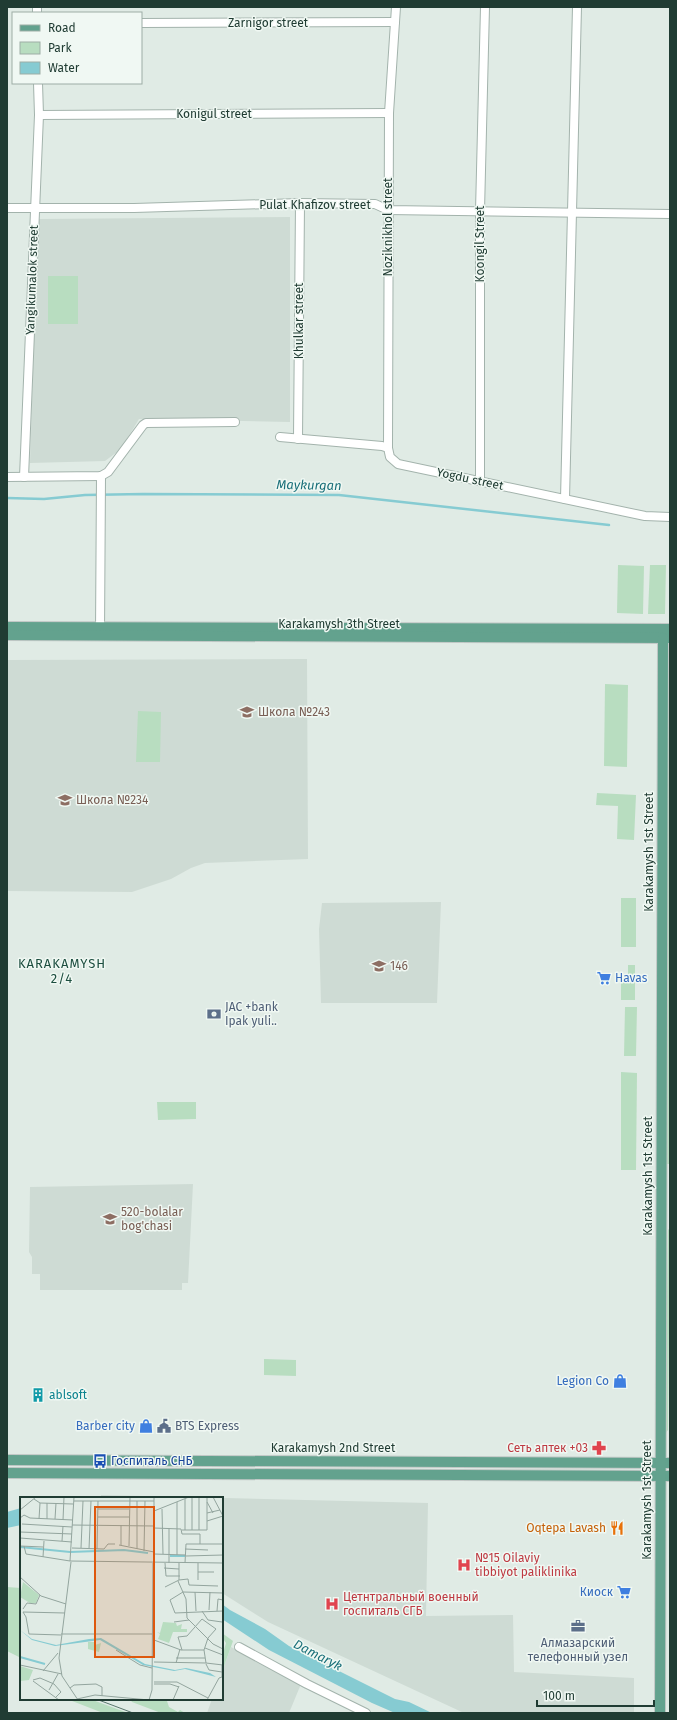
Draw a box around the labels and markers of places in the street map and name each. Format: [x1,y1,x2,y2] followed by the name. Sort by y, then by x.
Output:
[239,704,255,720] school or university icon: Школа №243
[258,705,330,719] place label: Школа №243
[57,792,73,808] school or university icon: Школа №234
[76,793,149,807] place label: Школа №234
[371,958,387,974] school or university icon: 146
[390,959,408,973] place label: 146
[596,970,612,986] supermarket icon: Havas
[615,971,648,985] place label: Havas
[225,1000,279,1028] place label: JAC +bank Ipak yuli..
[206,1006,222,1022] bank icon: JAC +bank Ipak yuli..
[121,1205,183,1233] place label: 520-bolalar bog'chasi
[102,1211,118,1227] school or university icon: 520-bolalar bog'chasi
[612,1373,628,1389] shop icon: Legion Co
[556,1374,609,1388] place label: Legion Co
[30,1387,46,1403] building icon: ablsoft
[49,1388,88,1402] place label: ablsoft
[138,1418,154,1434] shop icon: Barber city
[156,1418,172,1434] public building icon: BTS Express
[76,1419,135,1433] place label: Barber city
[175,1419,239,1433] place label: BTS Express
[591,1440,607,1456] pharmacy icon: Сеть аптек +03
[507,1441,588,1455] place label: Сеть аптек +03
[92,1453,108,1469] bus stop icon: Госпиталь СНБ
[111,1454,193,1468] place label: Госпиталь СНБ
[609,1520,625,1536] restaurant icon: Oqtepa Lavash
[526,1521,606,1535] place label: Oqtepa Lavash
[475,1551,577,1579] place label: №15 Oilaviy tibbiyot paliklinika
[456,1557,472,1573] hospital icon: №15 Oilaviy tibbiyot paliklinika
[616,1584,632,1600] supermarket icon: Киоск
[580,1585,614,1599] place label: Киоск
[343,1590,479,1618] place label: Цетнтральный военный госпиталь СГБ
[324,1596,340,1612] hospital icon: Цетнтральный военный госпиталь СГБ
[570,1618,586,1634] office icon: Алмазарский телефонный узел
[528,1636,628,1664] place label: Алмазарский телефонный узел

